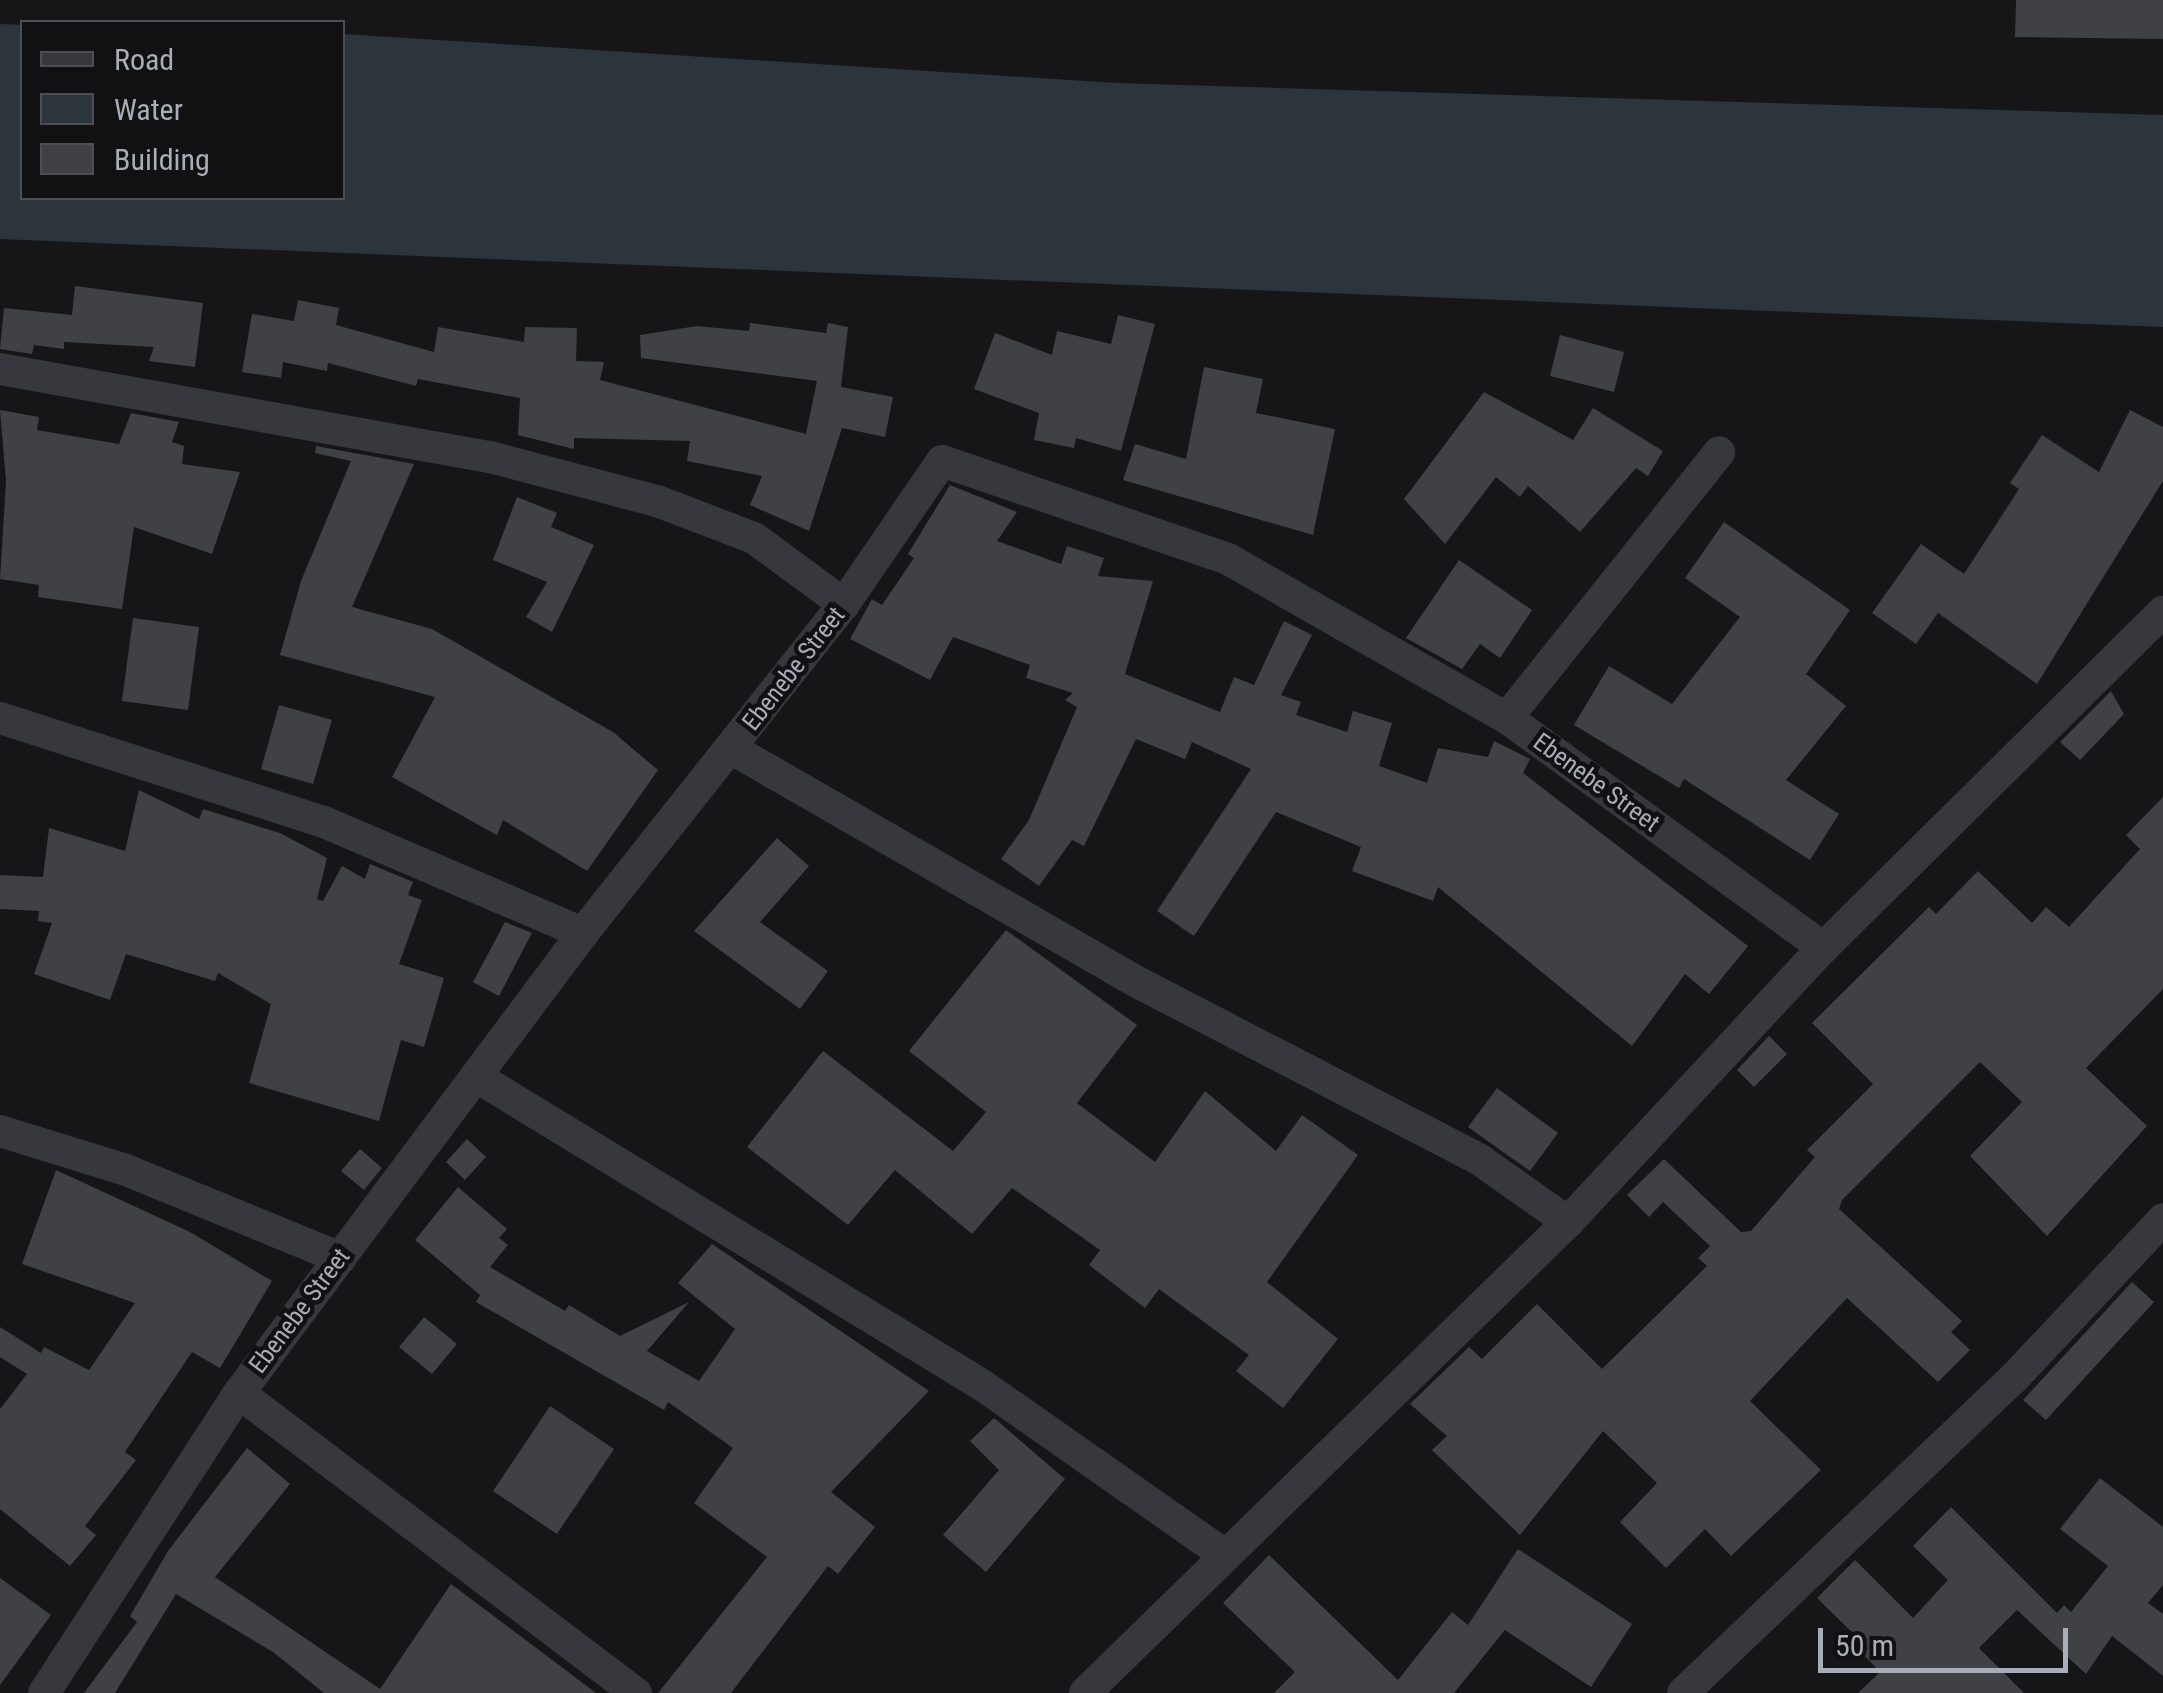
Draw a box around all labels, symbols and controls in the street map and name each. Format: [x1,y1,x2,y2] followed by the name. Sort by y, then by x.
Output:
[20,20,345,200] legend
[114,42,174,77] text: Road
[114,92,183,127] text: Water
[114,142,210,177] text: Building
[736,601,852,737] street label: Ebenebe Street
[1527,727,1665,839] street label: Ebenebe Street
[243,1243,357,1379] street label: Ebenebe Street
[1823,1608,2073,1670] scale bar
[1835,1628,1894,1663] text: 50 m

